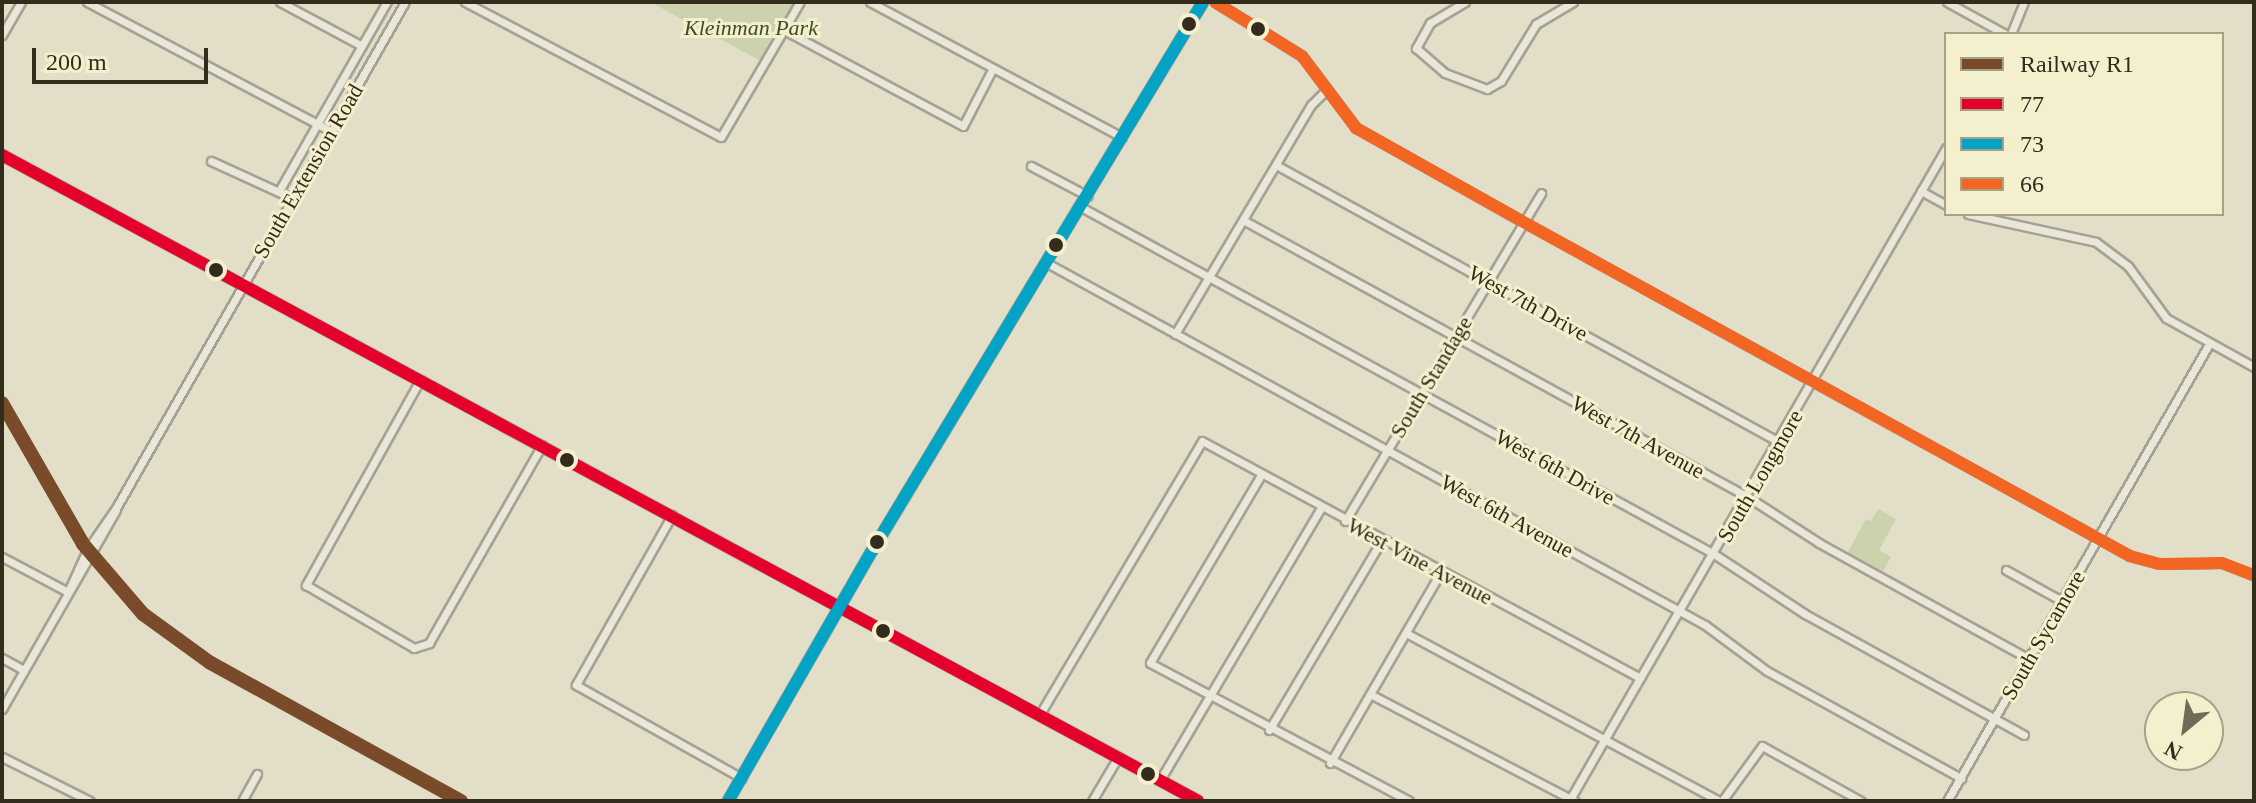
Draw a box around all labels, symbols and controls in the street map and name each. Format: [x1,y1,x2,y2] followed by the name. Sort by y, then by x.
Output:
[684,15,818,41] park label: Kleinman Park
[1181,16,1197,32] unlabelled marker
[1250,21,1266,37] unlabelled marker
[36,32,212,82] scale bar
[1944,32,2224,216] legend
[46,49,107,75] text: 200 m
[2020,51,2134,77] text: Railway R1
[247,79,369,263] street label: South Extension Road
[2020,91,2044,117] text: 77
[2020,131,2044,157] text: 73
[2020,171,2044,197] text: 66
[1048,237,1064,253] unlabelled marker
[1464,259,1592,347] street label: West 7th Drive
[208,262,224,278] unlabelled marker
[1384,311,1478,443] street label: South Standage
[1566,389,1710,485] street label: West 7th Avenue
[1711,405,1809,547] street label: South Longmore
[1491,423,1619,511] street label: West 6th Drive
[559,452,575,468] unlabelled marker
[1435,468,1579,564] street label: West 6th Avenue
[1342,511,1498,611] street label: West Vine Avenue
[869,534,885,550] unlabelled marker
[1995,566,2091,704] street label: South Sycamore
[875,623,891,639] unlabelled marker
[2144,691,2224,771] north arrow
[2160,736,2186,765] text: N
[1140,766,1156,782] unlabelled marker

